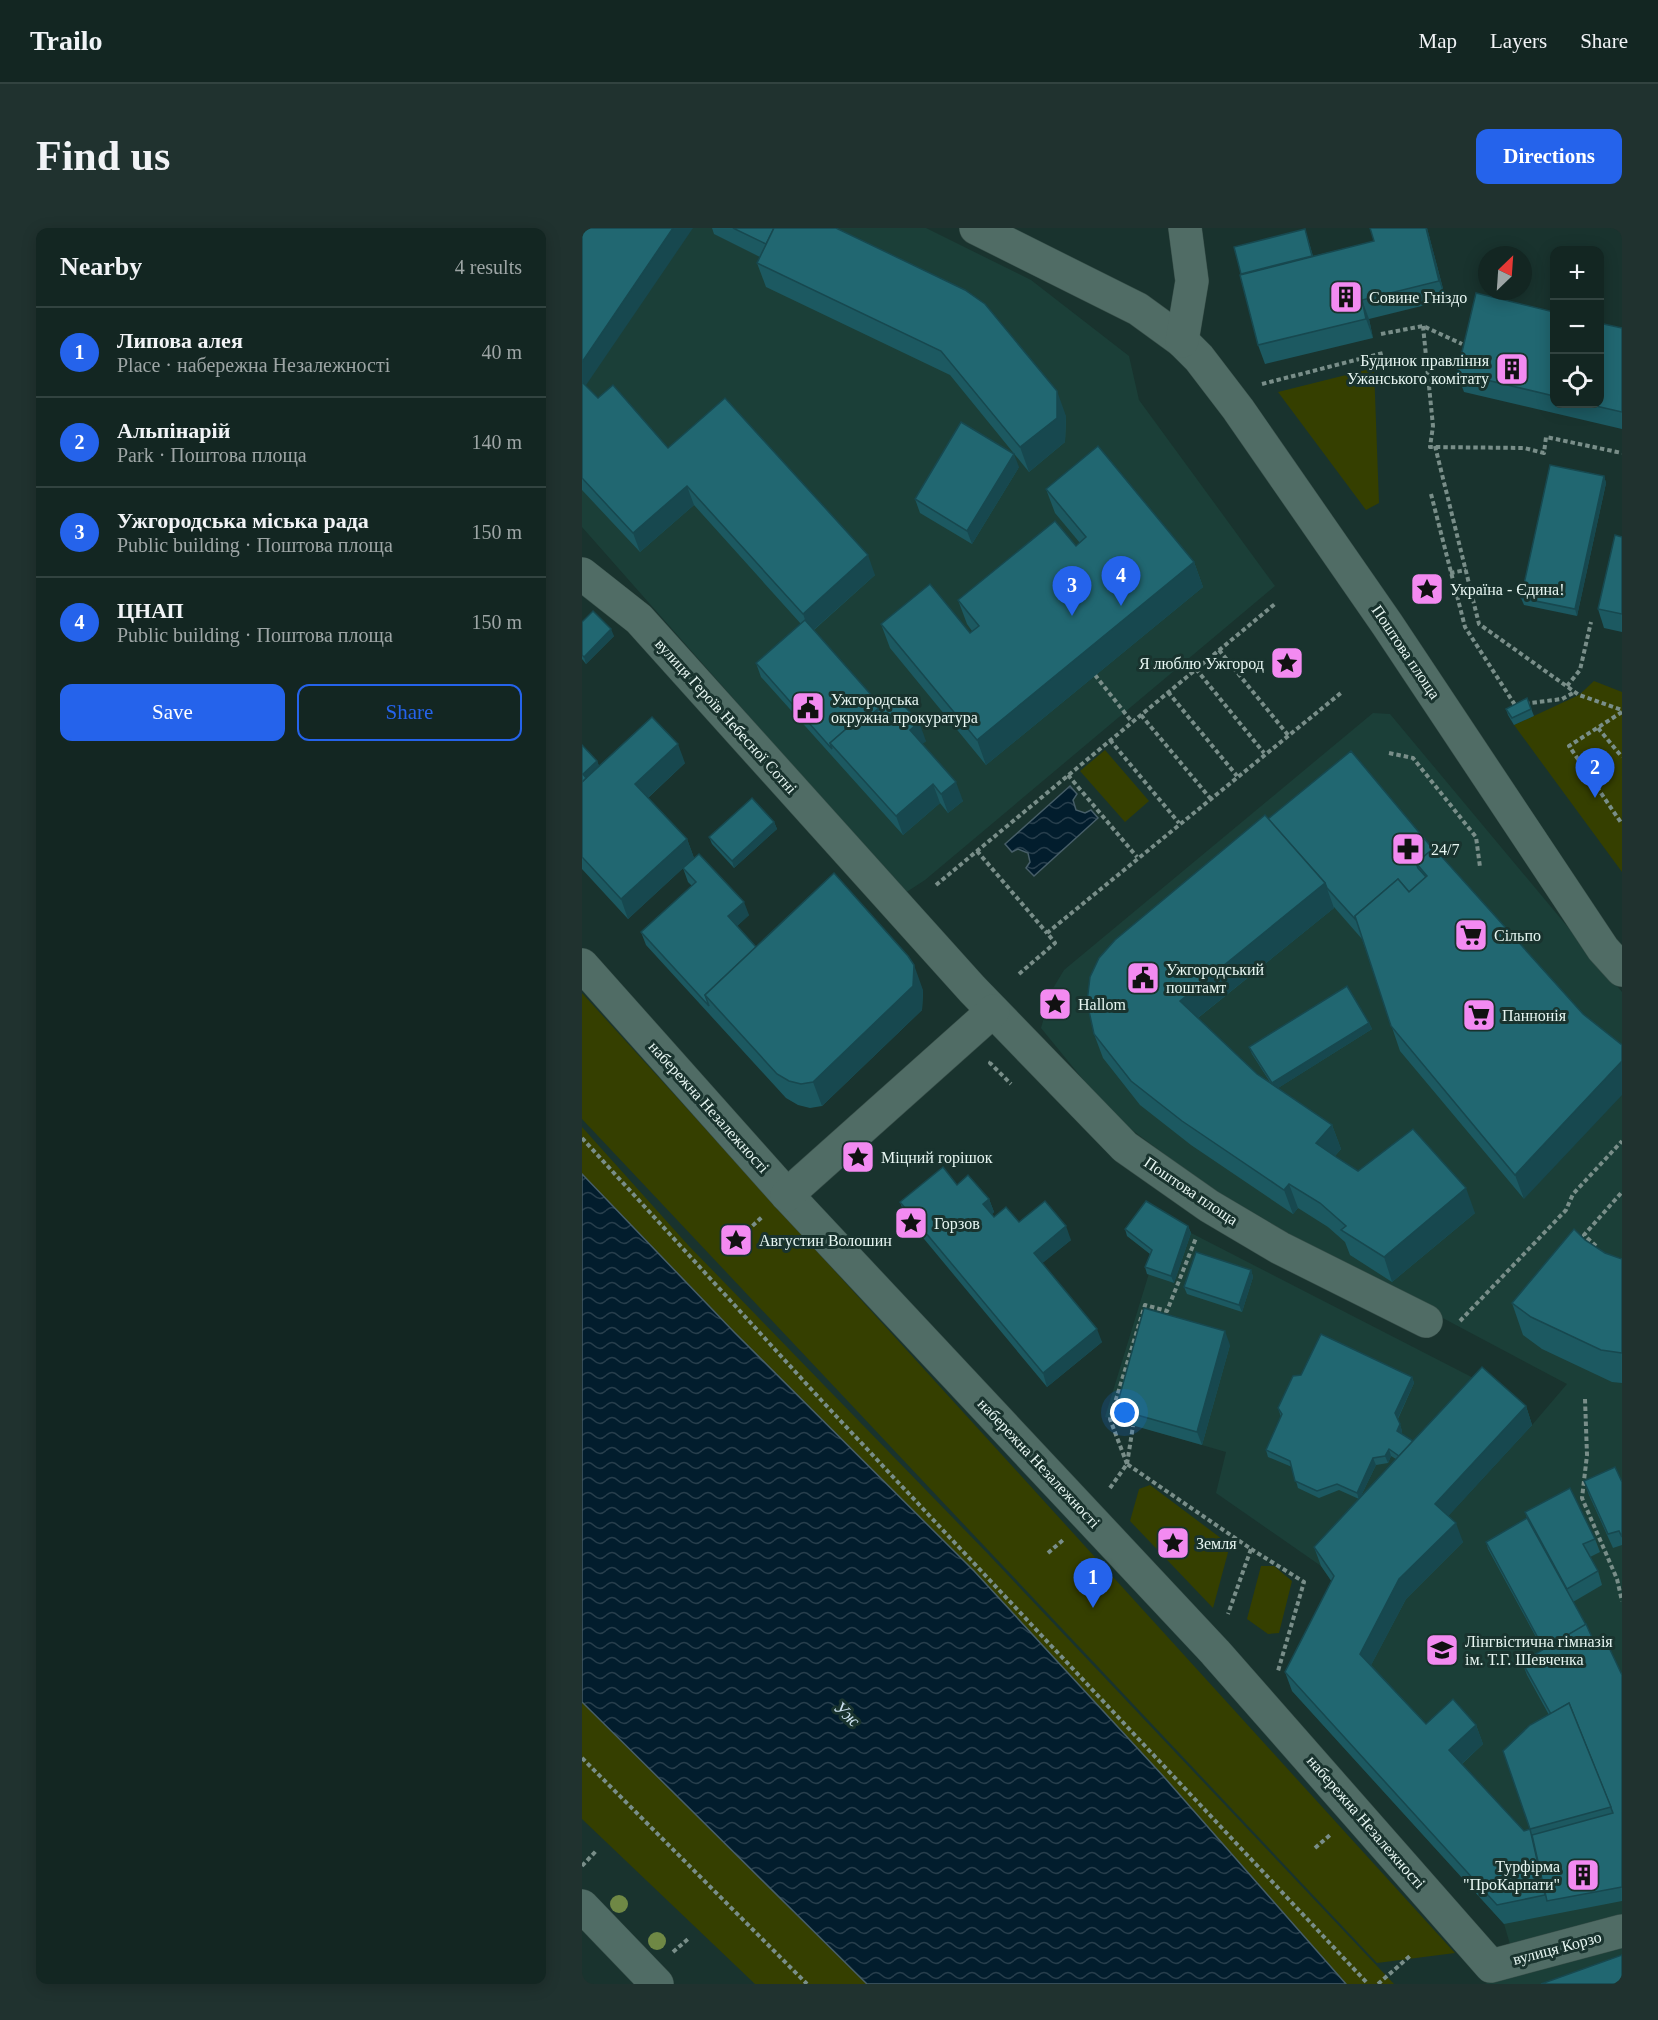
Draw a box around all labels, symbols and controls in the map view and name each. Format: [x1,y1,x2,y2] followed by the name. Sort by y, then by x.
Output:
[30,25,103,56] text: Trailo
[1419,29,1457,53] text: Map
[1490,29,1547,53] text: Layers
[1580,29,1628,53] text: Share
[1476,129,1622,184] button: Directions
[36,133,170,179] text: Find us
[1478,246,1532,300] north arrow
[1550,246,1604,408] map controls
[1550,246,1604,300] button: +
[60,252,142,281] text: Nearby
[455,256,522,278] text: 4 results
[1328,279,1364,315] building icon: Совине Гніздо
[1369,289,1467,307] place label: Совине Гніздо
[1550,300,1604,354] button: −
[117,328,243,353] text: Липова алея
[75,341,85,363] text: 1
[481,341,522,363] text: 40 m
[1494,351,1530,387] building icon: Будинок правління Ужанського комітату
[1347,352,1490,388] place label: Будинок правління Ужанського комітату
[117,354,390,376] text: Place · набережна Незалежності
[1550,354,1604,408] button: locate
[117,418,230,443] text: Альпінарій
[75,431,85,453] text: 2
[471,431,522,453] text: 140 m
[117,444,307,466] text: Park · Поштова площа
[117,508,369,533] text: Ужгородська міська рада
[75,521,85,543] text: 3
[471,521,522,543] text: 150 m
[117,534,393,556] text: Public building · Поштова площа
[1102,556,1140,606] pin: 4
[1052,566,1092,616] pin: 3
[1409,571,1445,607] place icon: Україна - Єдина!
[1450,581,1565,599] place label: Україна - Єдина!
[117,598,184,623] text: ЦНАП
[1368,602,1444,703] street label: Поштова площа
[75,611,85,633] text: 4
[471,611,522,633] text: 150 m
[117,624,393,646] text: Public building · Поштова площа
[651,635,800,798] street label: вулиця Героїв Небесної Сотні
[1269,645,1305,681] place icon: Я люблю Ужгород
[1139,655,1264,673] place label: Я люблю Ужгород
[60,684,285,741] button: Save
[297,684,522,741] button: Share
[790,690,826,726] public building icon: Ужгородська окружна прокуратура
[831,691,978,727] place label: Ужгородська окружна прокуратура
[1576,748,1614,798] pin: 2
[1390,831,1426,867] pharmacy icon: 24/7
[1431,841,1459,858] place label: 24/7
[1453,917,1489,953] supermarket icon: Сільпо
[1494,927,1541,944] place label: Сільпо
[1125,960,1161,996] public building icon: Ужгородський поштамт
[1166,961,1265,996] place label: Ужгородський поштамт
[1037,986,1073,1022] place icon: Hallom
[1078,996,1127,1013] place label: Hallom
[1461,997,1497,1033] supermarket icon: Паннонія
[1502,1007,1567,1024] place label: Паннонія
[645,1038,773,1177] street label: набережна Незалежності
[840,1139,876,1175] place icon: Міцний горішок
[881,1149,993,1167] place label: Міцний горішок
[1140,1153,1241,1229] street label: Поштова площа
[893,1205,929,1241] place icon: Горзов
[934,1215,980,1233] place label: Горзов
[718,1222,754,1258] place icon: Августин Волошин
[759,1232,892,1250] place label: Августин Волошин
[974,1395,1104,1532] street label: набережна Незалежності
[1110,1398,1139,1427] your location
[1155,1525,1191,1561] place icon: Земля
[1196,1535,1237,1552] place label: Земля
[1074,1558,1112,1608] pin: 1
[1424,1632,1460,1668] school or university icon: Лінгвістична гімназія ім. Т.Г. Шевченка
[1465,1633,1613,1668] place label: Лінгвістична гімназія ім. Т.Г. Шевченка
[830,1697,864,1731] water label: Уж
[1303,1752,1429,1893] street label: набережна Незалежності
[1565,1857,1601,1893] building icon: Турфірма "ПроКарпати"
[1463,1858,1560,1894] place label: Турфірма "ПроКарпати"
[1511,1928,1603,1969] street label: вулиця Корзо

